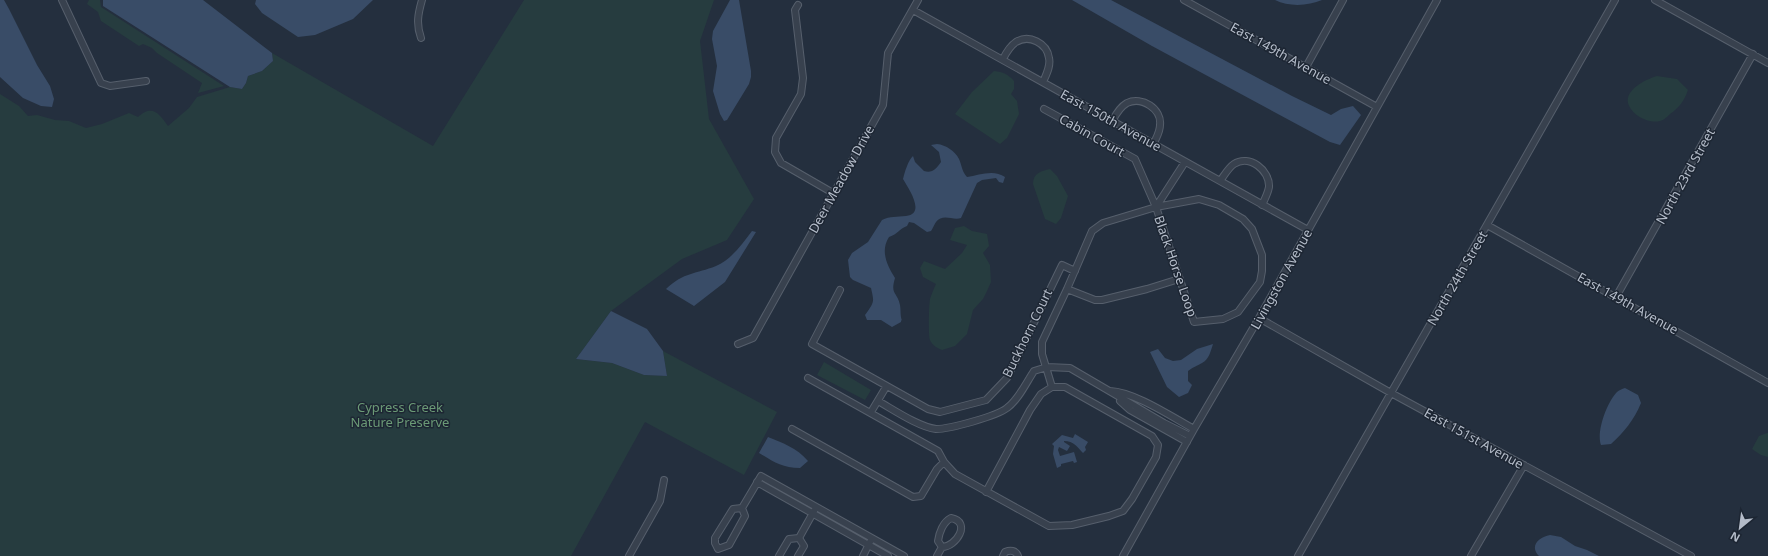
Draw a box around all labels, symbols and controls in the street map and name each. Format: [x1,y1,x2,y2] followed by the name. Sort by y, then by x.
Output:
[1227,18,1335,88] street label: East 149th Avenue
[1057,85,1165,155] street label: East 150th Avenue
[1056,110,1128,161] street label: Cabin Court
[804,122,878,236] street label: Deer Meadow Drive
[1651,125,1719,227] street label: North 23rd Street
[1150,213,1202,319] street label: Black Horse Loop
[1246,226,1316,332] street label: Livingston Avenue
[1423,227,1492,329] street label: North 24th Street
[1574,268,1682,338] street label: East 149th Avenue
[998,285,1056,380] street label: Buckhorn Court
[351,398,449,431] park label: Cypress Creek Nature Preserve
[1421,403,1527,473] street label: East 151st Avenue
[1720,508,1760,548] north arrow
[1727,528,1742,546] text: N

